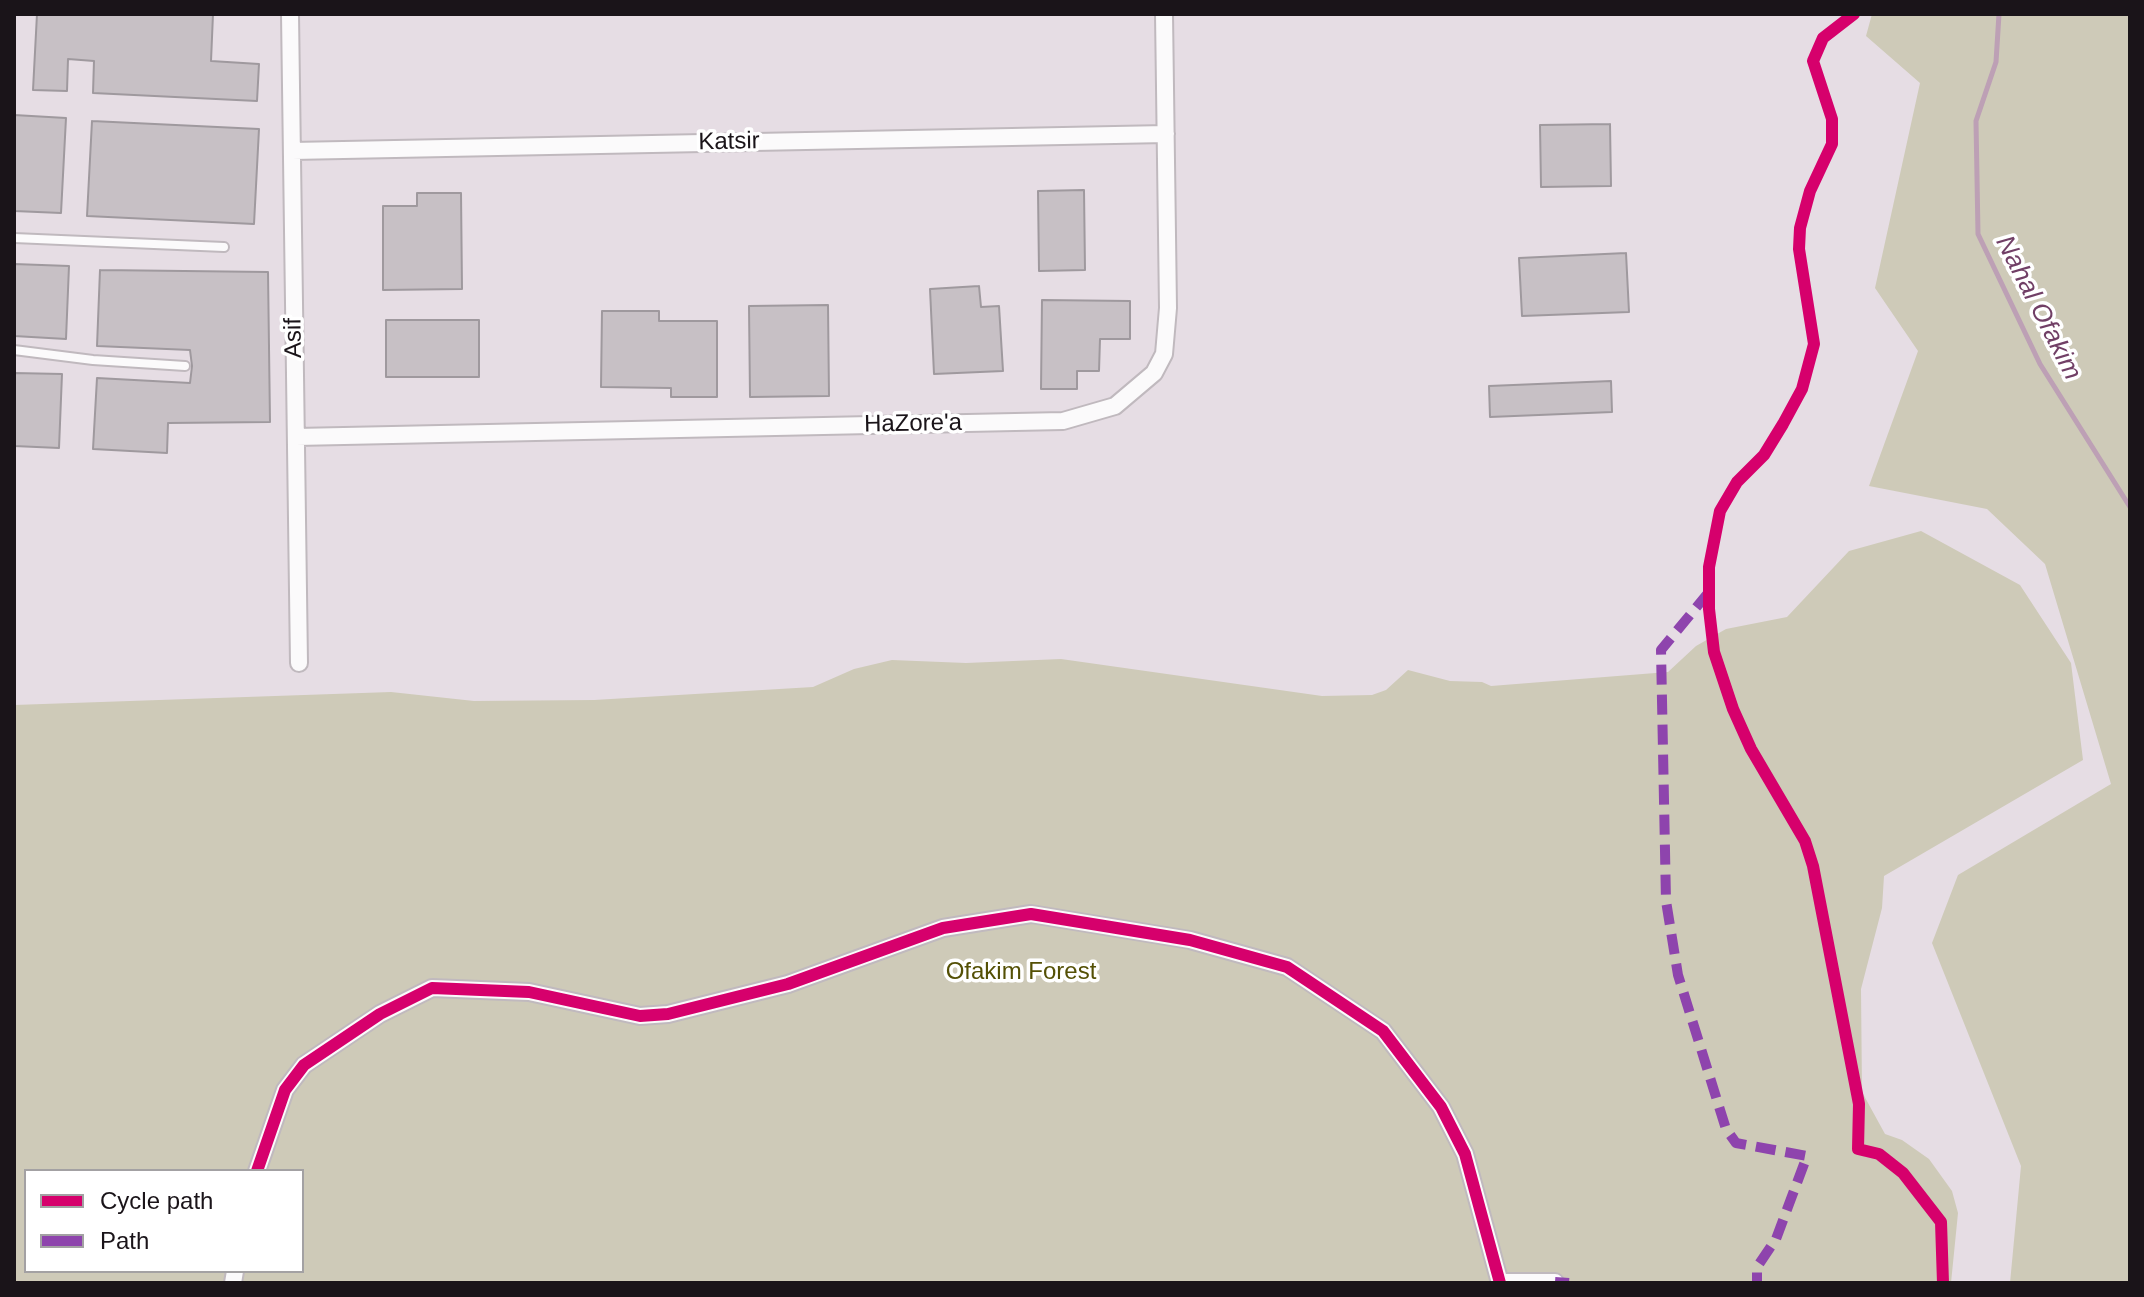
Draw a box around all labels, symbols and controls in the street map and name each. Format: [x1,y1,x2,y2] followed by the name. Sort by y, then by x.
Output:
[698,127,760,157] street label: Katsir
[1988,231,2088,385] water label: Nahal Ofakim
[279,318,309,358] street label: Asif
[864,409,962,439] street label: HaZore'a
[946,958,1096,986] park label: Ofakim Forest
[24,1169,304,1273] legend
[100,1187,213,1214] text: Cycle path
[100,1227,149,1254] text: Path

